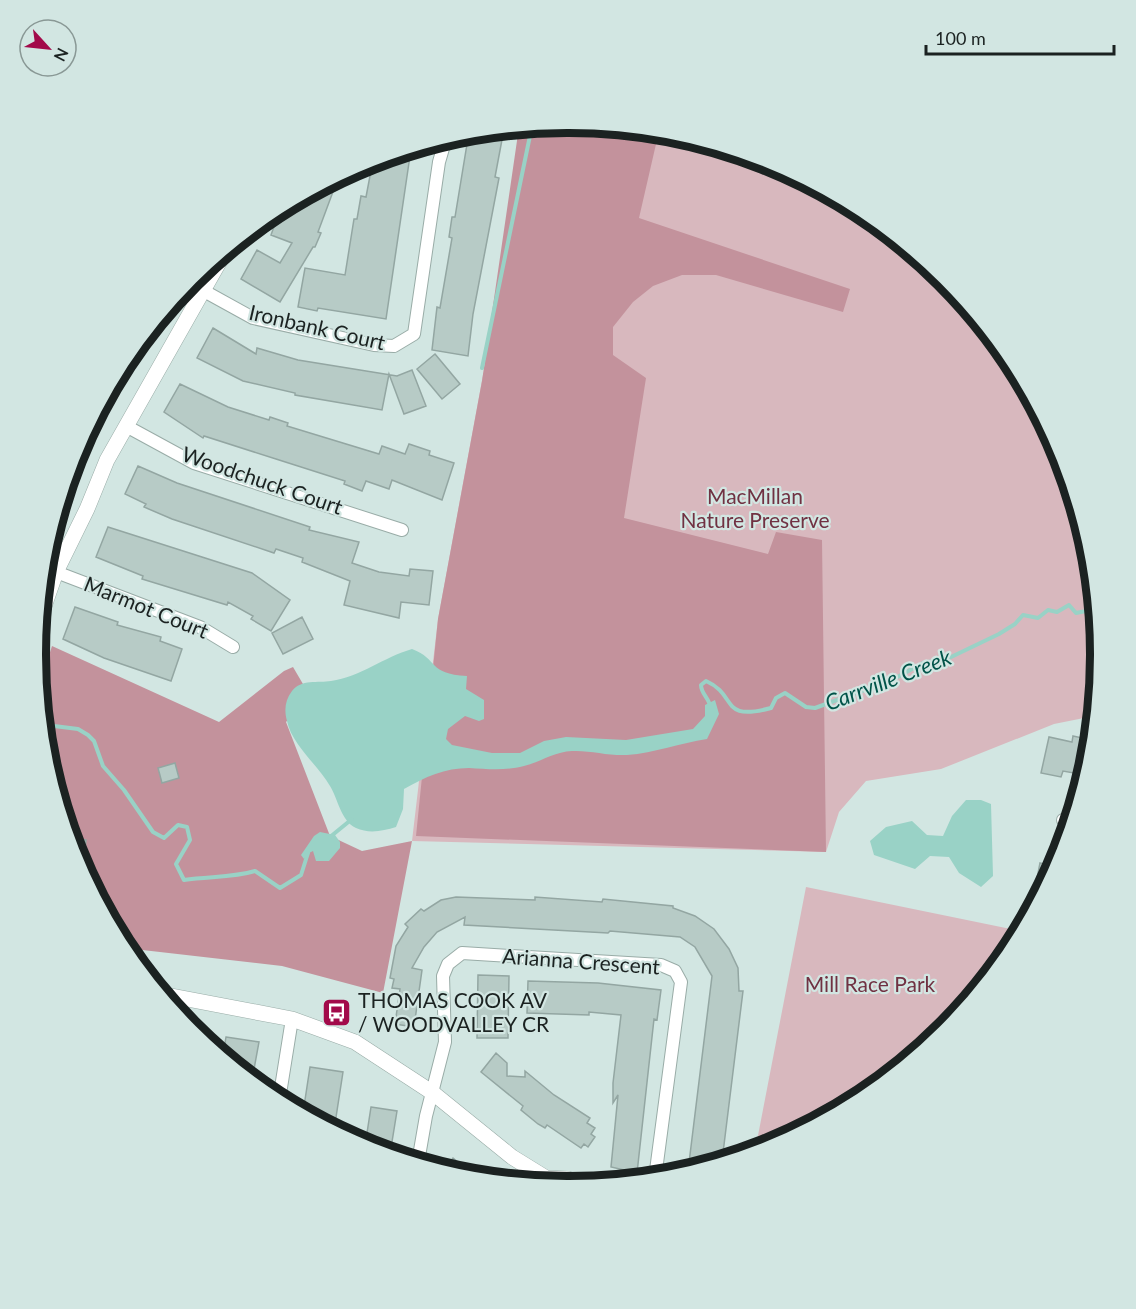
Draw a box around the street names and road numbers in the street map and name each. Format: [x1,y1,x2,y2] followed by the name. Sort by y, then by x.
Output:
[247,299,388,354] street label: Ironbank Court
[179,440,347,519] street label: Woodchuck Court
[81,570,213,643] street label: Marmot Court
[501,943,661,979] street label: Arianna Crescent

